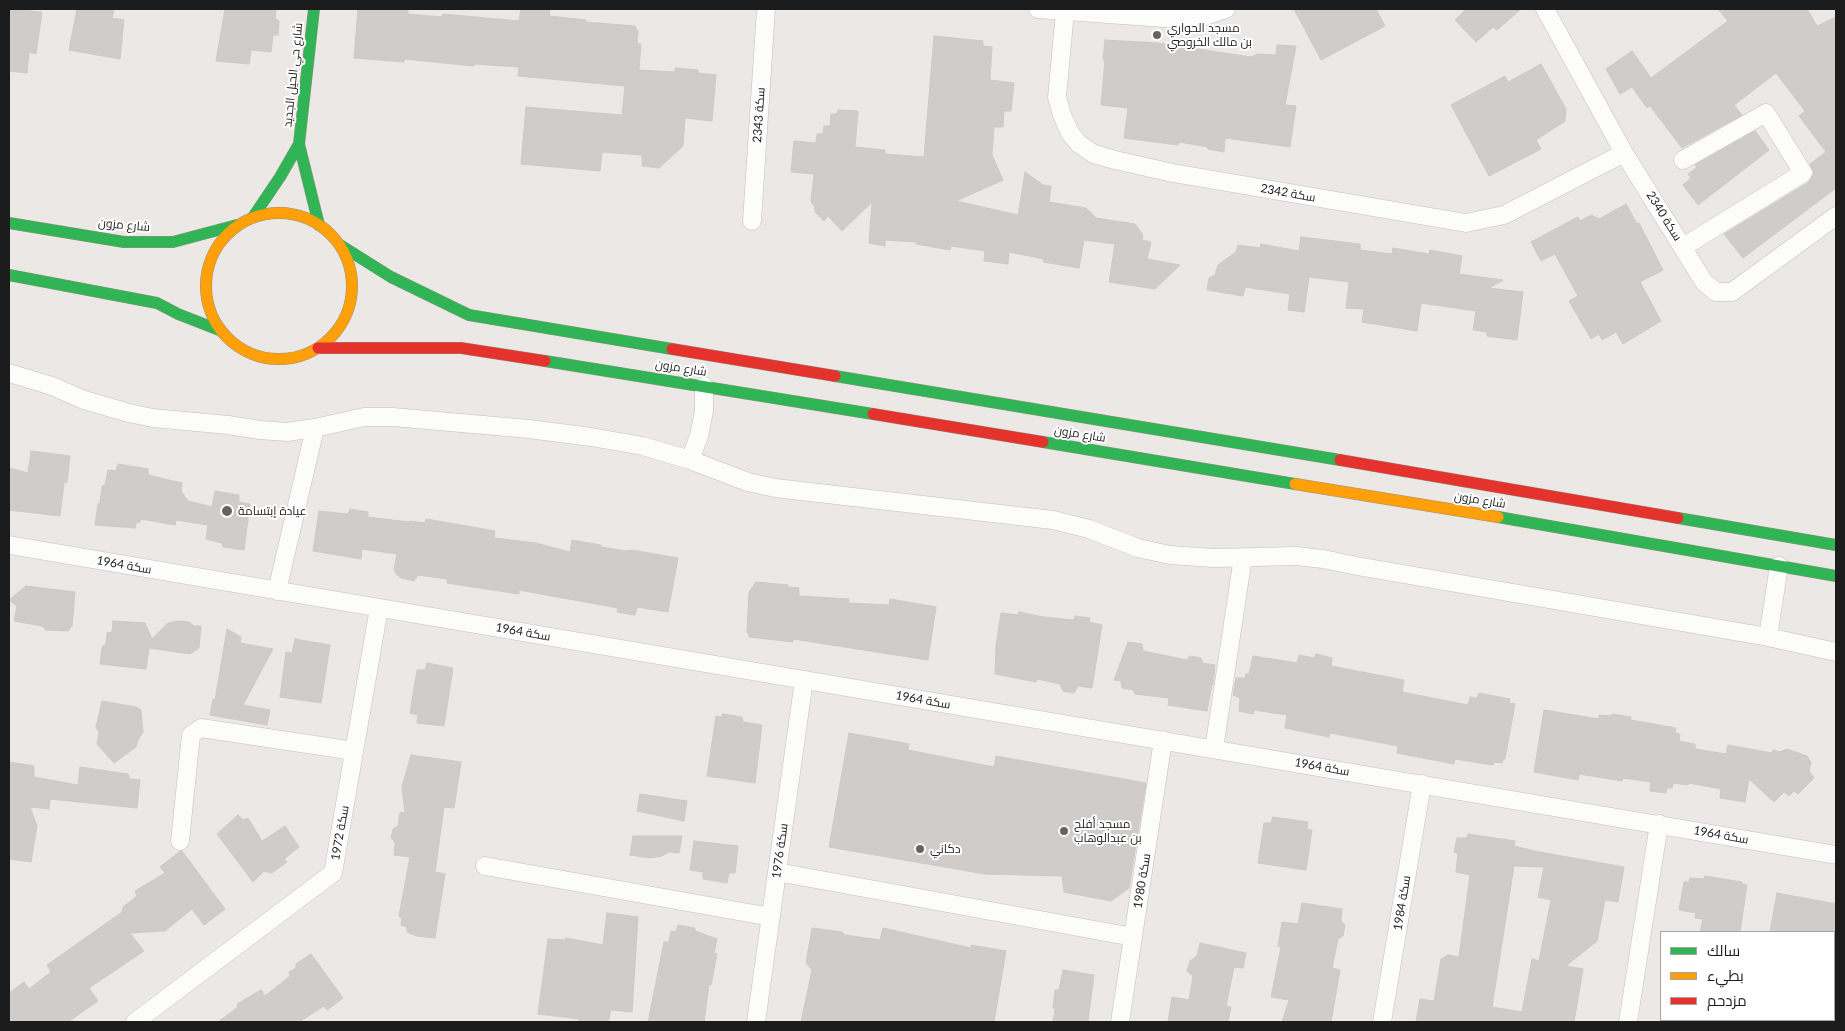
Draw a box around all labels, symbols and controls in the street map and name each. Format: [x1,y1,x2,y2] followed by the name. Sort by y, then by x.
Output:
[1167,21,1252,49] place label: مسجد الحواري بن مالك الخروصي
[280,22,306,128] street label: شارع حي الحيل الجديد
[1151,29,1163,41] marker: مسجد الحواري بن مالك الخروصي
[750,87,768,143] street label: سكة 2343
[1259,181,1317,205] street label: سكة 2342
[1643,189,1685,243] street label: سكة 2340
[97,216,151,234] street label: شارع مزون
[654,357,708,379] street label: شارع مزون
[1053,423,1107,445] street label: شارع مزون
[1453,489,1507,511] street label: شارع مزون
[220,504,234,518] marker: عيادة إبتسامة
[238,504,307,518] place label: عيادة إبتسامة
[95,553,153,577] street label: سكة 1964
[494,620,552,644] street label: سكة 1964
[894,688,952,712] street label: سكة 1964
[1293,755,1351,779] street label: سكة 1964
[328,804,352,862] street label: سكة 1972
[1074,817,1142,845] place label: مسجد أفلح بن عبدالوهاب
[769,822,791,880] street label: سكة 1976
[1692,823,1750,847] street label: سكة 1964
[1058,825,1070,837] marker: مسجد أفلح بن عبدالوهاب
[930,842,961,856] place label: دكاني
[914,843,926,855] marker: دكاني
[1131,852,1153,910] street label: سكة 1980
[1391,874,1413,932] street label: سكة 1984
[1660,931,1835,1021] legend
[1707,941,1740,959] text: سالك
[1707,966,1744,984] text: بطيء
[1707,991,1747,1009] text: مزدحم

